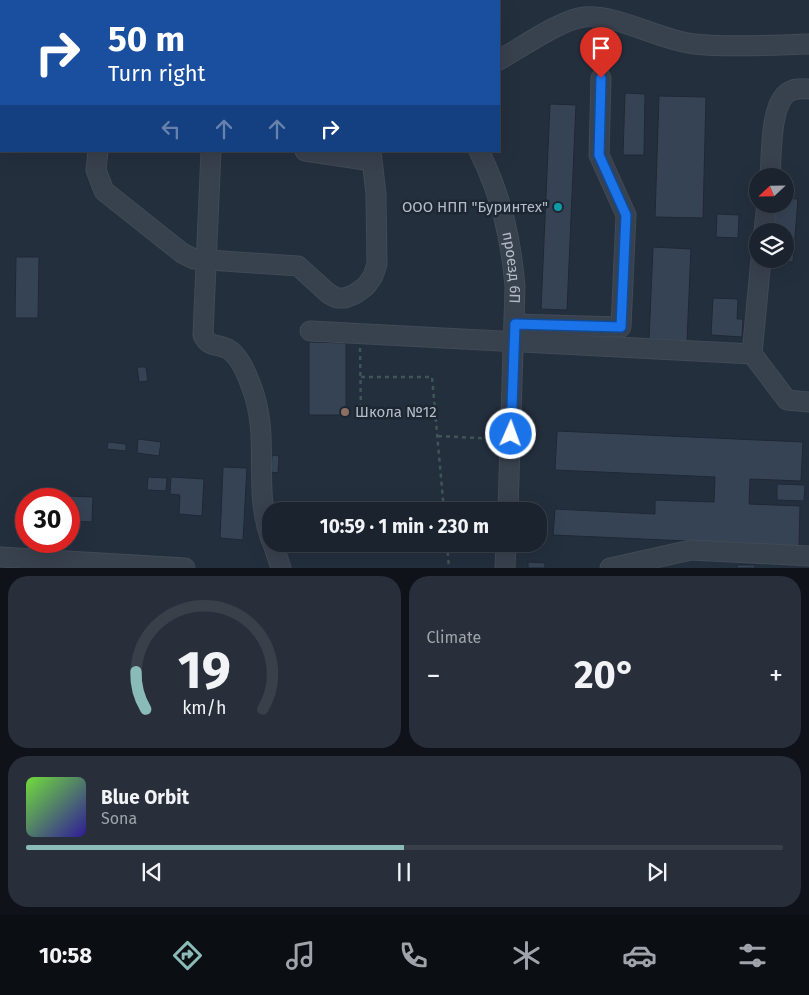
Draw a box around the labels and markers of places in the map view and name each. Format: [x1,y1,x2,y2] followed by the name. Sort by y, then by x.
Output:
[580,27,622,78] pin
[402,198,548,216] place label: ООО НПП "Буринтех"
[552,201,564,213] marker: ООО НПП "Буринтех"
[355,403,437,421] place label: Школа №12
[339,406,351,418] marker: Школа №12

